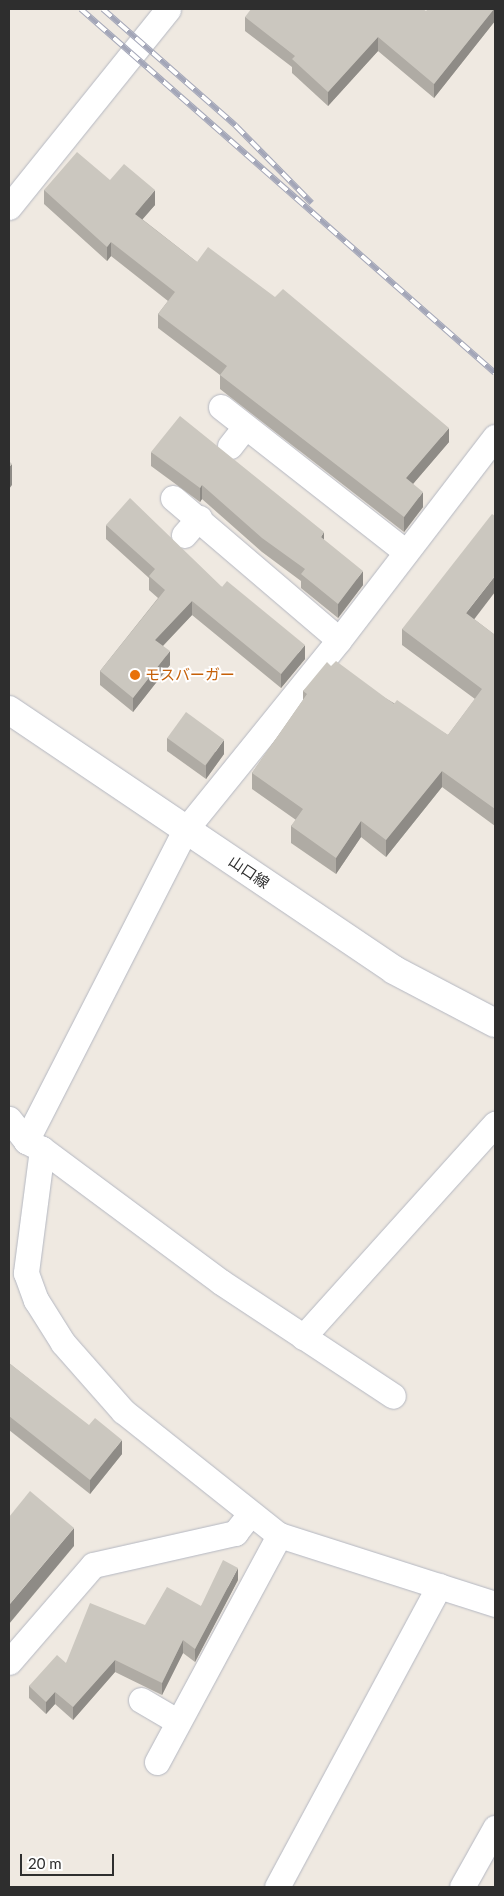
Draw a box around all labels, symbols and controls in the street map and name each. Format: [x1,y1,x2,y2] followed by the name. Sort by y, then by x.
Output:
[145,666,235,684] place label: モスバーガー
[129,669,141,681] marker: モスバーガー
[225,852,273,892] street label: 山口線
[22,1844,116,1876] scale bar
[28,1854,62,1872] text: 20 m

